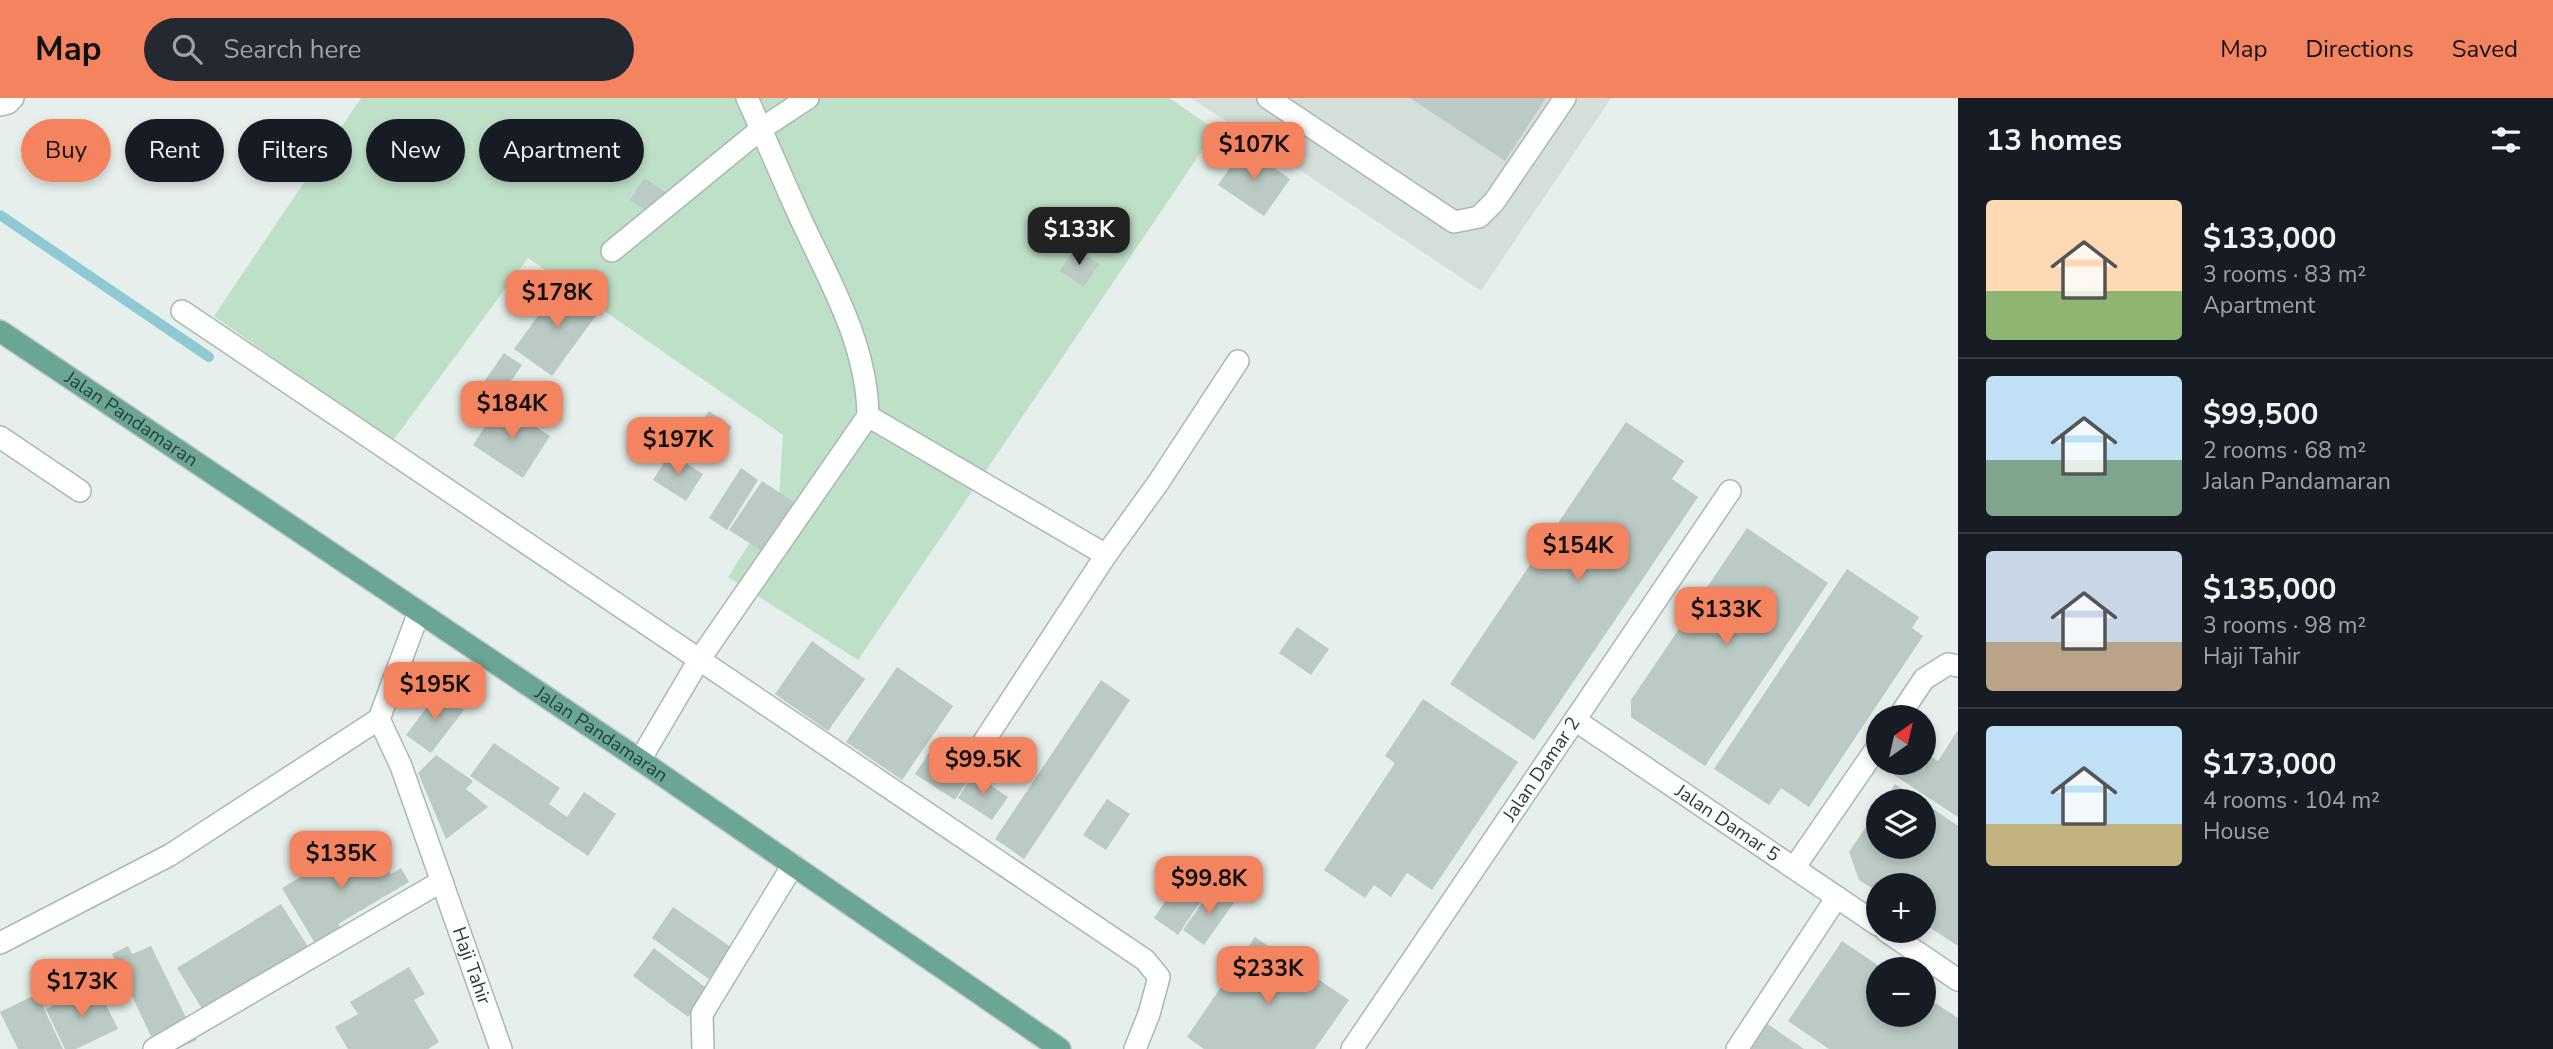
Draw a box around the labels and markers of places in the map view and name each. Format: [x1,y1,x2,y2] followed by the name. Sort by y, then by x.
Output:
[1205,122,1303,182] pin: $107K
[1030,208,1128,267] pin: $133K
[508,271,606,330] pin: $178K
[463,382,561,441] pin: $184K
[629,418,727,477] pin: $197K
[1529,524,1627,583] pin: $154K
[1677,588,1775,647] pin: $133K
[386,662,484,722] pin: $195K
[926,738,1040,797] pin: $99.5K
[292,832,390,891] pin: $135K
[1152,856,1266,916] pin: $99.8K
[1219,946,1317,1006] pin: $233K
[33,960,131,1019] pin: $173K

